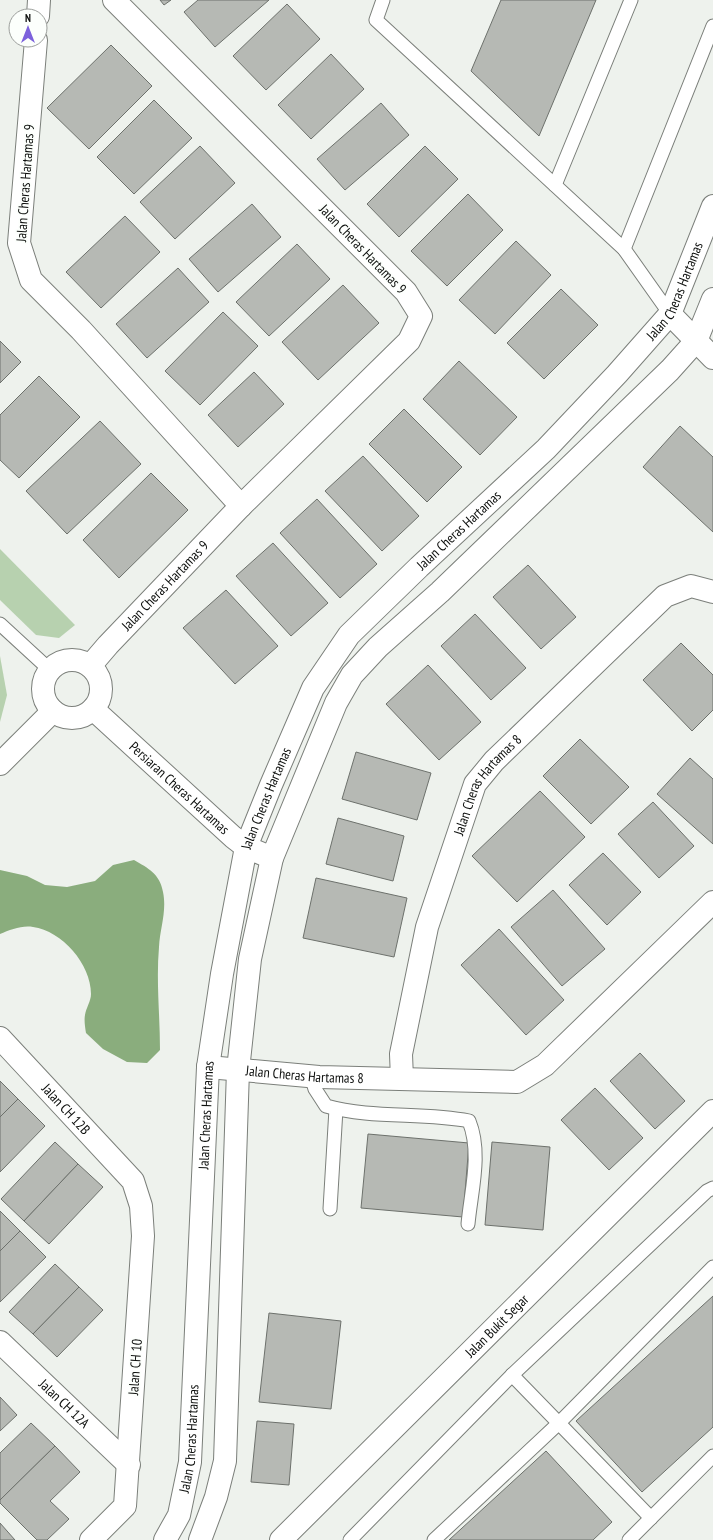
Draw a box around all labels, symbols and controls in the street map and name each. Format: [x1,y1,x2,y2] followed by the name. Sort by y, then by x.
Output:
[8,8,48,48] north arrow
[25,11,31,25] text: N
[12,124,38,243] street label: Jalan Cheras Hartamas 9
[315,200,410,298] street label: Jalan Cheras Hartamas 9
[642,239,707,345] street label: Jalan Cheras Hartamas
[412,486,505,574] street label: Jalan Cheras Hartamas
[117,537,212,635] street label: Jalan Cheras Hartamas 9
[449,730,525,839] street label: Jalan Cheras Hartamas 8
[126,738,233,838] street label: Persiaran Cheras Hartamas
[237,744,295,851] street label: Jalan Cheras Hartamas
[194,1059,218,1171] street label: Jalan Cheras Hartamas
[244,1061,364,1087] street label: Jalan Cheras Hartamas 8
[37,1079,94,1138] street label: Jalan CH 12B
[461,1290,532,1362] street label: Jalan Bukit Segar
[124,1338,146,1397] street label: Jalan CH 10
[35,1374,94,1432] street label: Jalan CH 12A
[175,1384,203,1495] street label: Jalan Cheras Hartamas

